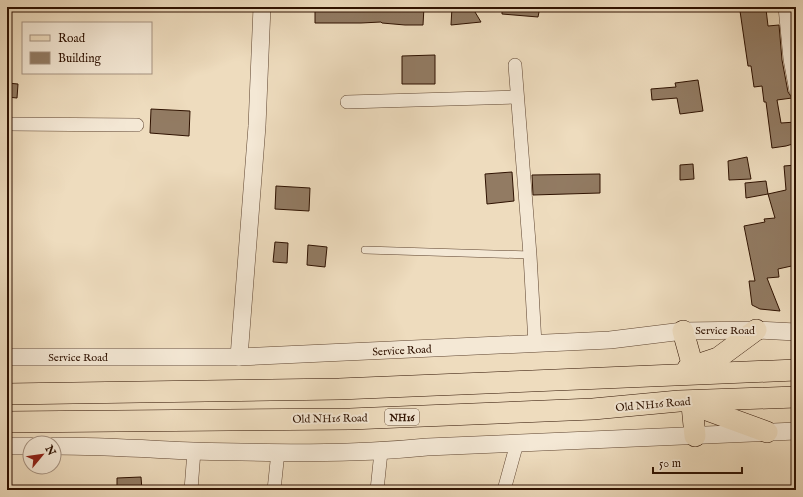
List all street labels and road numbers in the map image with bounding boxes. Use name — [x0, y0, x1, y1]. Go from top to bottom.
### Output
street label: Service Road — [695, 324, 755, 338]
street label: Service Road — [372, 342, 432, 360]
street label: Service Road — [48, 351, 108, 365]
street label: Old NH16 Road — [615, 395, 691, 415]
road number: NH16 — [385, 409, 419, 425]
street label: Old NH16 Road — [292, 411, 368, 427]

